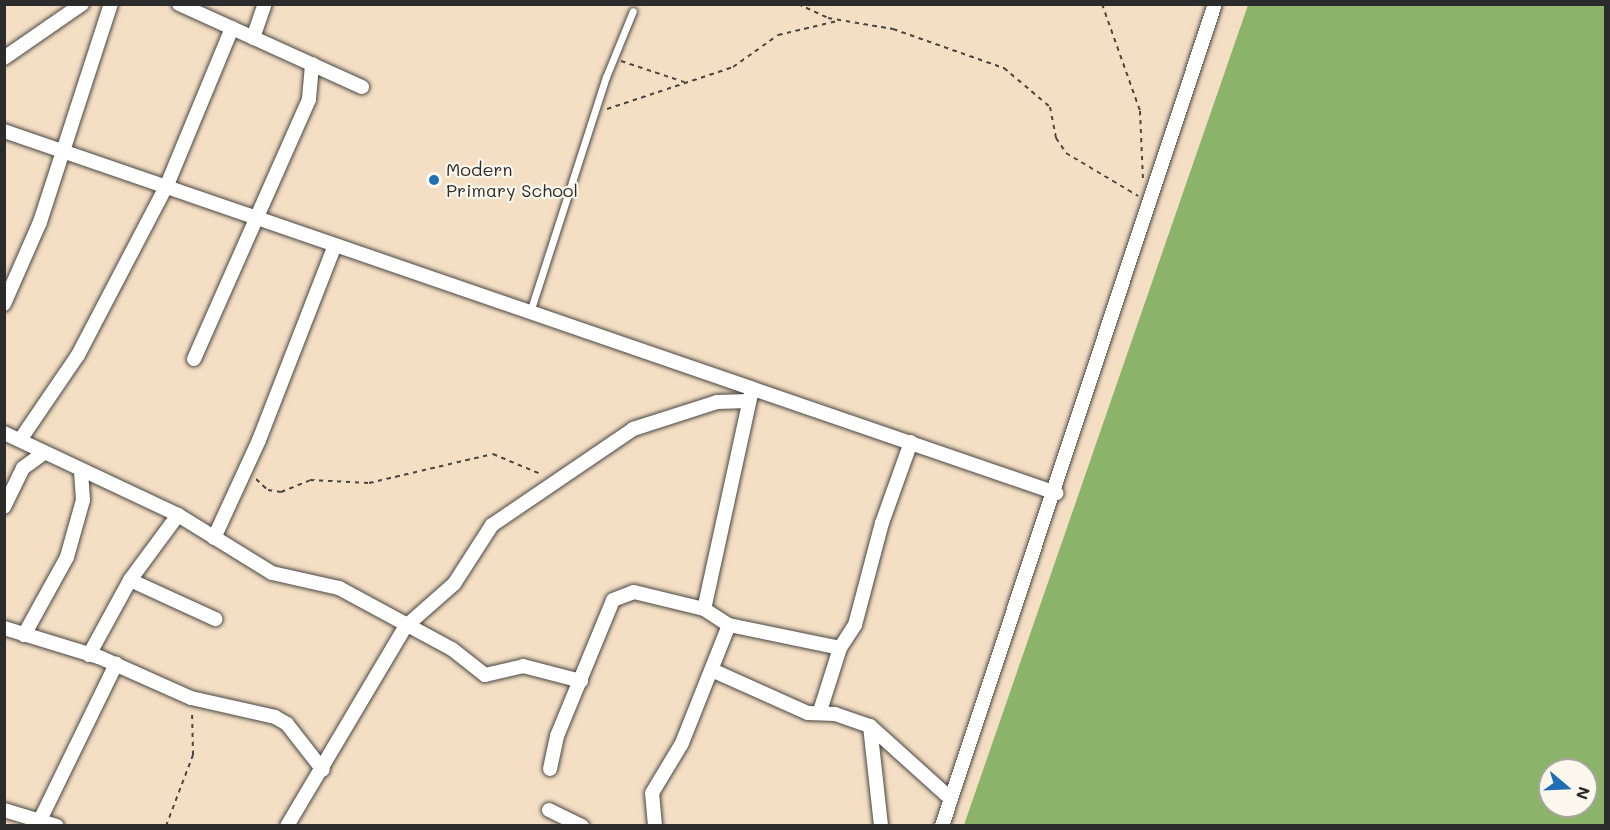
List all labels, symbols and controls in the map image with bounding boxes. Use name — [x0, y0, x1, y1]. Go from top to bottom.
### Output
place label: Modern Primary School — [446, 159, 578, 201]
marker: Modern Primary School — [427, 173, 441, 187]
north arrow — [1538, 758, 1598, 818]
text: N — [1572, 784, 1596, 803]

